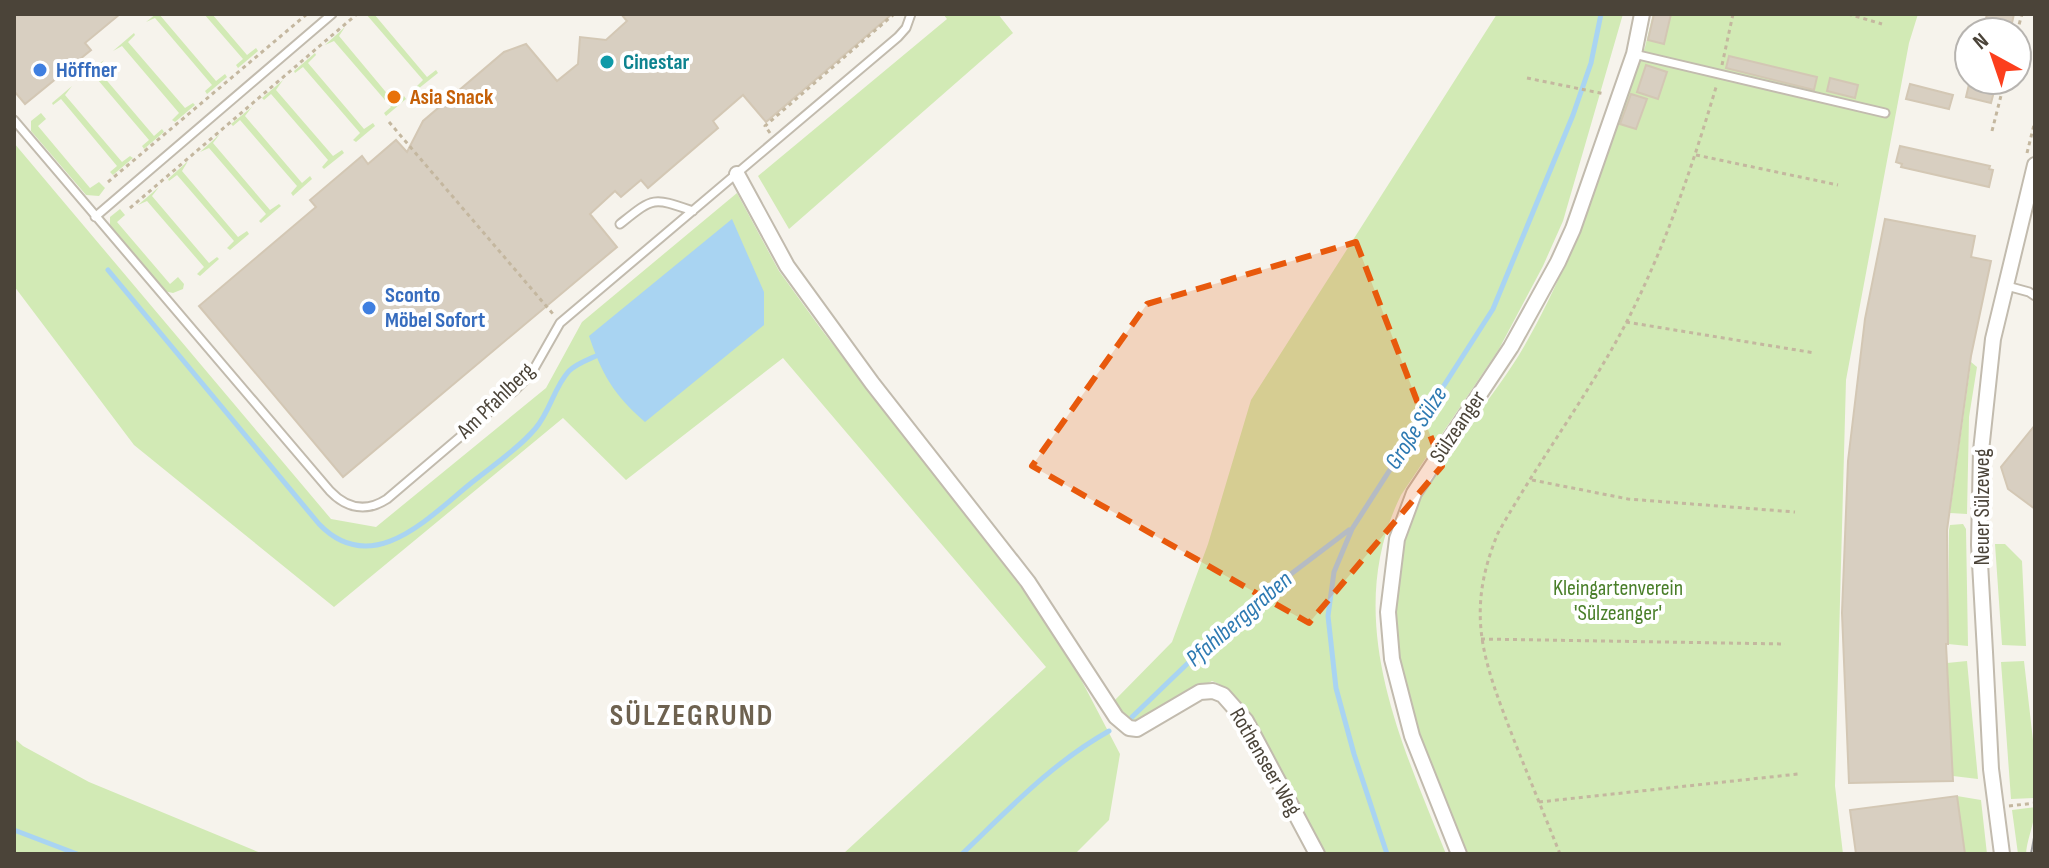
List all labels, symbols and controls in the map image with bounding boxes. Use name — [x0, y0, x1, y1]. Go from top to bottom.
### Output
north arrow — [1953, 16, 2033, 96]
text: N — [1968, 28, 1994, 56]
place label: Cinestar — [623, 49, 690, 76]
marker: Cinestar — [598, 53, 616, 71]
place label: Höffner — [56, 57, 117, 84]
marker: Höffner — [31, 61, 49, 79]
place label: Asia Snack — [409, 84, 494, 111]
marker: Asia Snack — [385, 88, 403, 106]
place label: Sconto Möbel Sofort — [385, 282, 485, 334]
marker: Sconto Möbel Sofort — [360, 299, 378, 317]
street label: Am Pfahlberg — [451, 357, 541, 445]
water label: Große Sülze — [1379, 381, 1453, 475]
street label: Sülzeanger — [1424, 386, 1492, 468]
street label: Neuer Sülzeweg — [1969, 448, 1996, 565]
water label: Pfahlberggraben — [1180, 565, 1298, 673]
park label: Kleingartenverein 'Sülzeanger' — [1553, 575, 1683, 627]
district label: SÜLZEGRUND — [610, 698, 774, 734]
street label: Rothenseer Weg — [1223, 703, 1307, 821]

